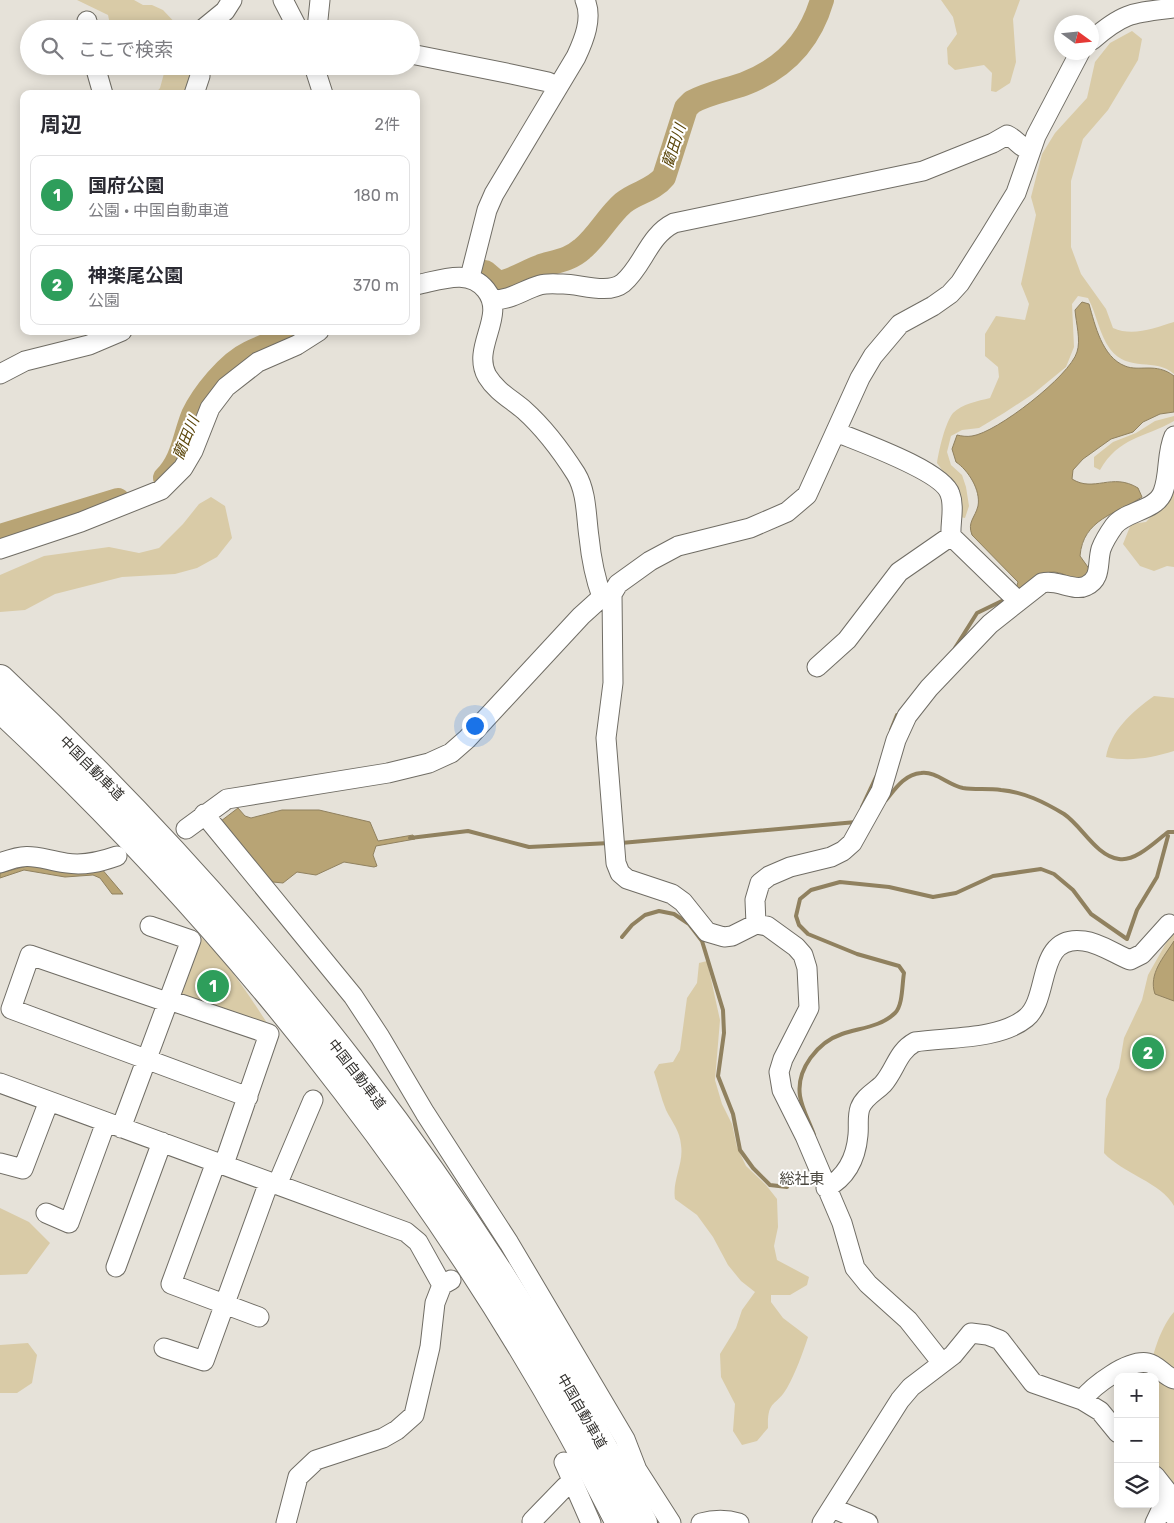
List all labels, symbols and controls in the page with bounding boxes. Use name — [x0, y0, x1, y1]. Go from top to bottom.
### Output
north arrow — [1054, 15, 1099, 60]
search box — [20, 20, 420, 75]
icon: search — [38, 34, 66, 62]
text: ここで検索 — [78, 38, 173, 61]
text: 周辺 — [40, 112, 82, 137]
text: 2件 — [375, 115, 400, 134]
water label: 藺田川 — [658, 120, 690, 170]
text: 国府公園 — [88, 174, 164, 197]
text: 1 — [53, 186, 61, 205]
text: 180 m — [354, 186, 399, 205]
text: 公園 · 中国自動車道 — [88, 201, 229, 220]
text: 神楽尾公園 — [88, 264, 183, 287]
text: 2 — [52, 276, 62, 295]
text: 370 m — [353, 276, 399, 295]
text: 公園 — [88, 291, 120, 310]
water label: 藺田川 — [169, 412, 204, 462]
your location — [462, 713, 488, 739]
street label: 中国自動車道 — [56, 733, 127, 804]
pin: 1 — [197, 967, 229, 1005]
pin: 2 — [1132, 1034, 1164, 1072]
street label: 中国自動車道 — [324, 1036, 389, 1113]
district label: 総社東 — [779, 1170, 825, 1188]
street label: 中国自動車道 — [553, 1371, 610, 1452]
map controls — [1114, 1373, 1159, 1508]
button: + — [1114, 1373, 1159, 1418]
button: − — [1114, 1418, 1159, 1463]
button: layers — [1114, 1463, 1159, 1508]

